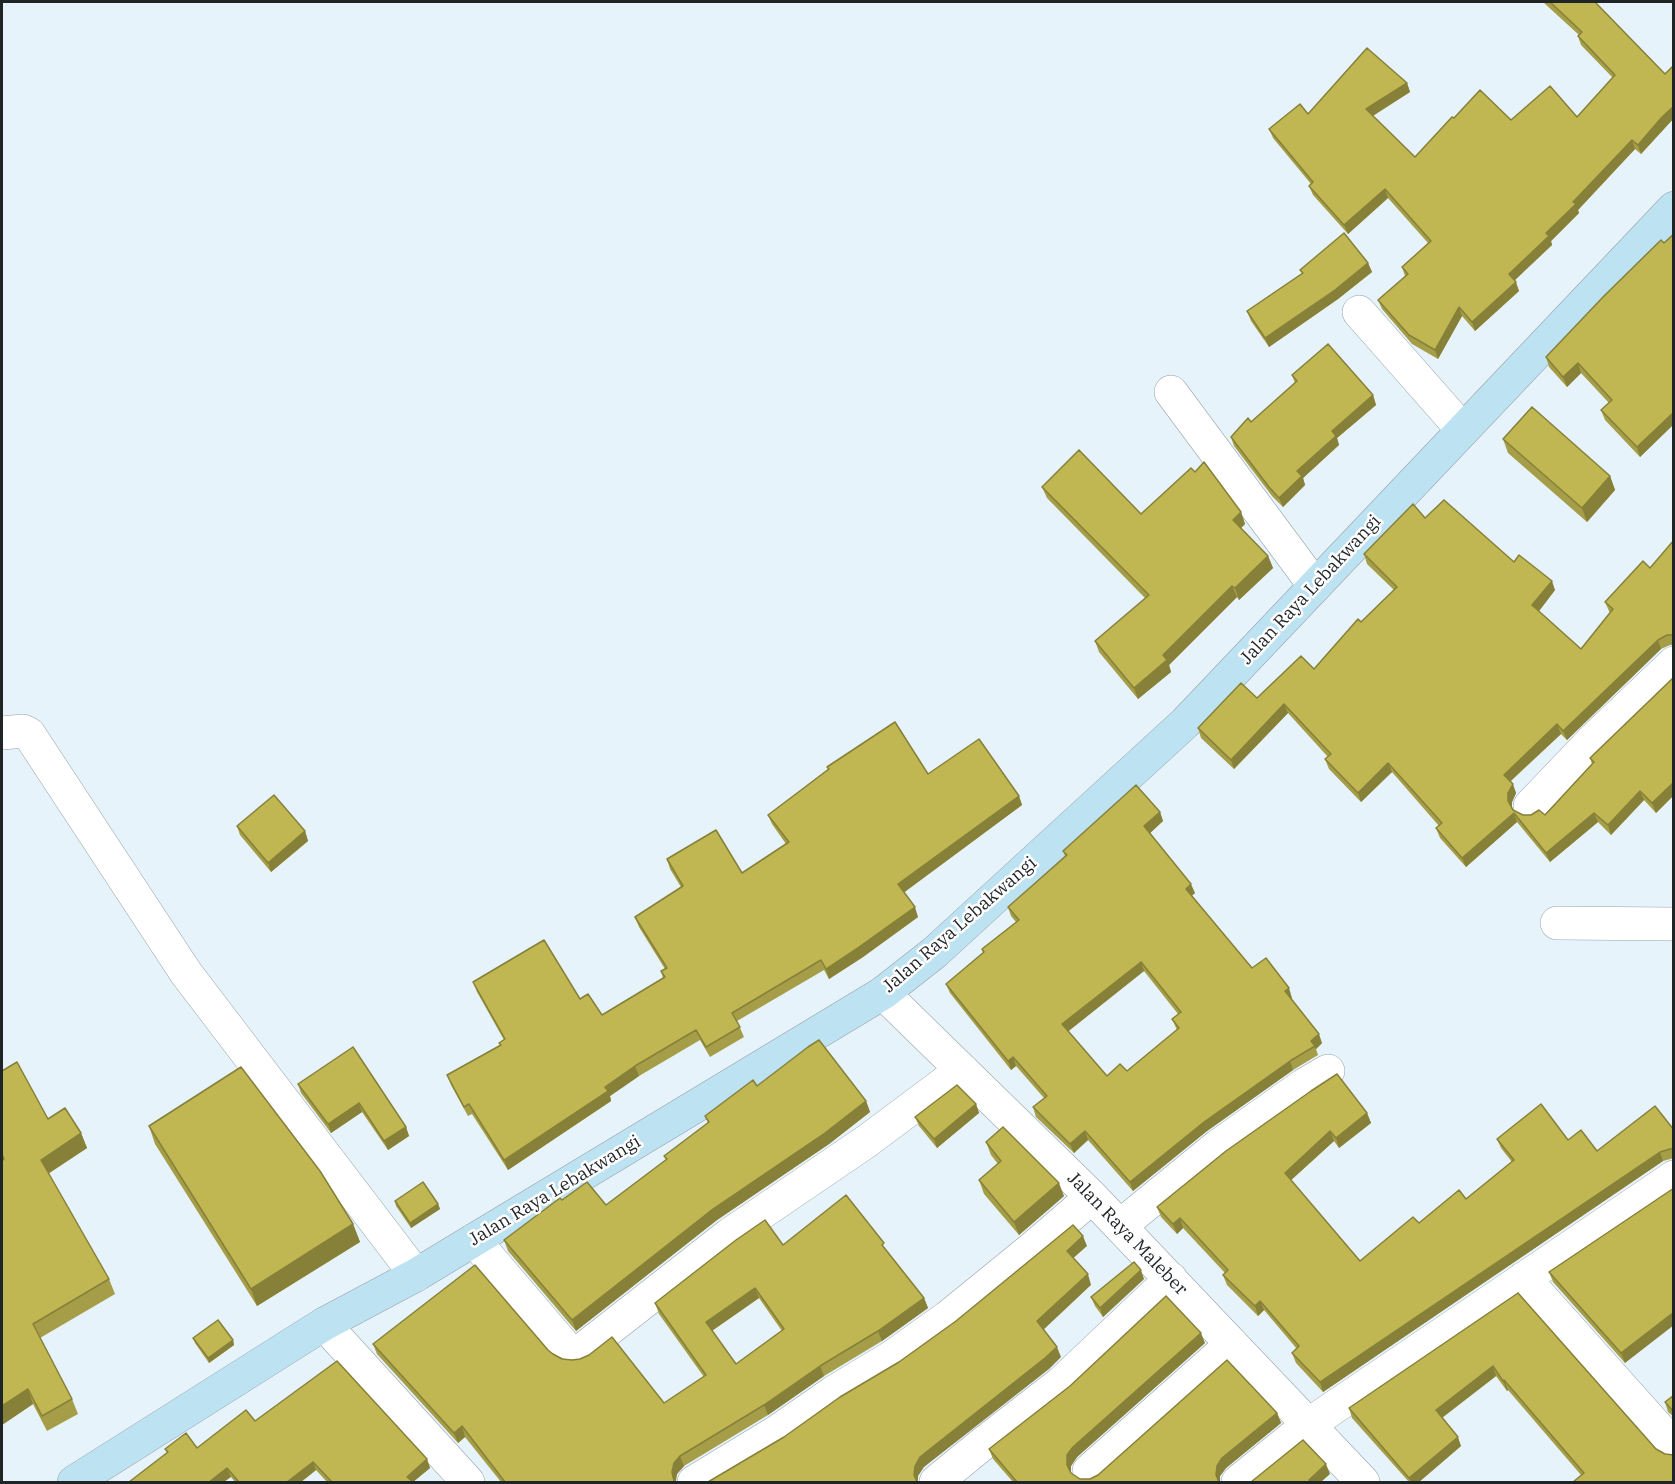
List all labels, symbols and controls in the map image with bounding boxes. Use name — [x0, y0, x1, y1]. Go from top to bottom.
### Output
street label: Jalan Raya Lebakwangi — [1236, 511, 1386, 669]
street label: Jalan Raya Lebakwangi — [879, 852, 1041, 998]
street label: Jalan Raya Lebakwangi — [465, 1131, 645, 1251]
street label: Jalan Raya Maleber — [1063, 1168, 1191, 1300]

